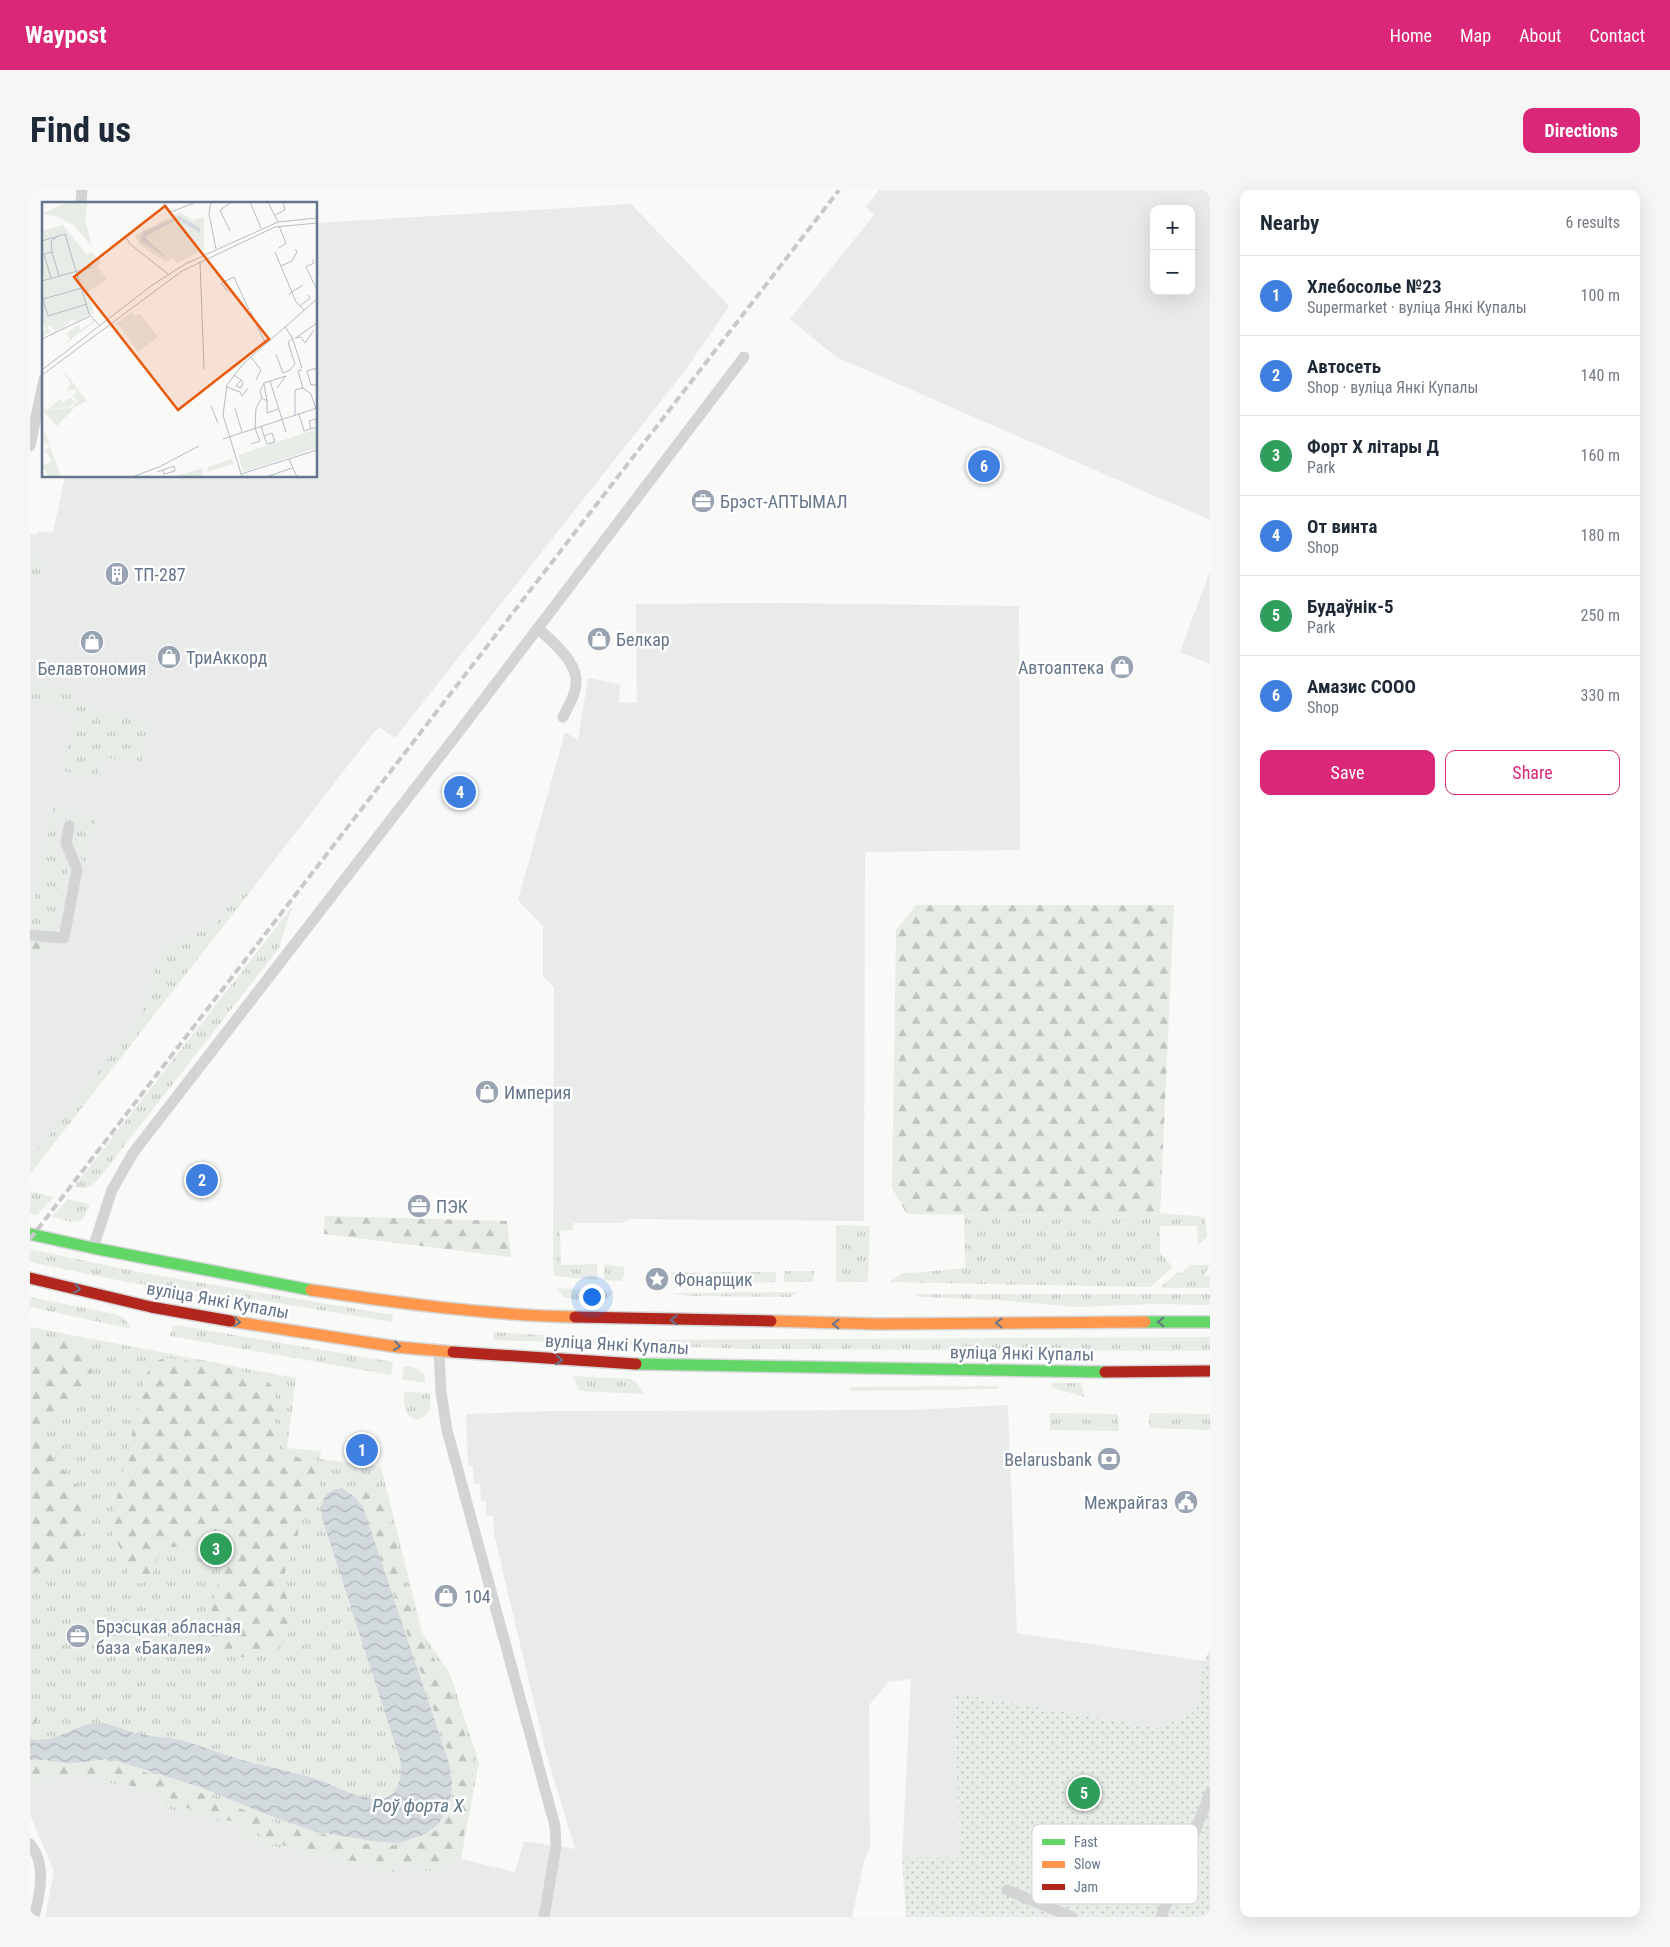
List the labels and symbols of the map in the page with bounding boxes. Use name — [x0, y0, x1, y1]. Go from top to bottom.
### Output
inset map — [42, 202, 318, 478]
pin: 6 — [968, 447, 1000, 485]
office icon: Брэст-АПТЫМАЛ — [690, 488, 716, 514]
place label: Брэст-АПТЫМАЛ — [720, 491, 848, 512]
building icon: ТП-287 — [104, 561, 130, 587]
place label: ТП-287 — [134, 564, 186, 585]
shop icon: Белкар — [586, 626, 612, 652]
shop icon: Белавтономия — [79, 629, 105, 655]
place label: Белкар — [616, 629, 670, 650]
shop icon: ТриАккорд — [156, 644, 182, 670]
place label: ТриАккорд — [186, 647, 268, 668]
shop icon: Автоаптека — [1109, 654, 1135, 680]
place label: Автоаптека — [1018, 657, 1104, 678]
place label: Белавтономия — [37, 658, 147, 679]
pin: 4 — [444, 773, 476, 811]
shop icon: Империя — [474, 1079, 500, 1105]
place label: Империя — [504, 1082, 571, 1103]
pin: 2 — [186, 1161, 218, 1199]
office icon: ПЭК — [406, 1193, 432, 1219]
place label: ПЭК — [436, 1196, 468, 1217]
place icon: Фонарщик — [644, 1266, 670, 1292]
place label: Фонарщик — [674, 1269, 753, 1290]
street label: вуліца Янкі Купалы — [145, 1277, 291, 1323]
one-way arrow — [73, 1283, 82, 1294]
your location — [579, 1284, 605, 1310]
one-way arrow — [670, 1315, 678, 1325]
one-way arrow — [233, 1316, 241, 1327]
one-way arrow — [1157, 1317, 1165, 1327]
one-way arrow — [832, 1318, 840, 1329]
one-way arrow — [995, 1318, 1002, 1328]
street label: вуліца Янкі Купалы — [544, 1330, 690, 1358]
one-way arrow — [393, 1341, 402, 1351]
street label: вуліца Янкі Купалы — [950, 1341, 1094, 1365]
one-way arrow — [555, 1354, 563, 1365]
pin: 1 — [346, 1431, 378, 1469]
bank icon: Belarusbank — [1096, 1446, 1122, 1472]
place label: Belarusbank — [1004, 1449, 1092, 1470]
public building icon: Межрайгаз — [1173, 1489, 1199, 1515]
place label: Межрайгаз — [1084, 1492, 1168, 1513]
pin: 3 — [200, 1530, 232, 1568]
shop icon: 104 — [433, 1583, 459, 1609]
place label: 104 — [464, 1586, 491, 1607]
place label: Брэсцкая абласная база «Бакалея» — [96, 1616, 241, 1658]
office icon: Брэсцкая абласная база «Бакалея» — [65, 1623, 91, 1649]
pin: 5 — [1068, 1774, 1100, 1812]
water label: Роў форта Х — [372, 1794, 465, 1817]
legend — [1032, 1824, 1198, 1904]
text: Fast — [1074, 1834, 1098, 1850]
text: Slow — [1074, 1856, 1101, 1872]
text: Jam — [1074, 1879, 1098, 1895]

